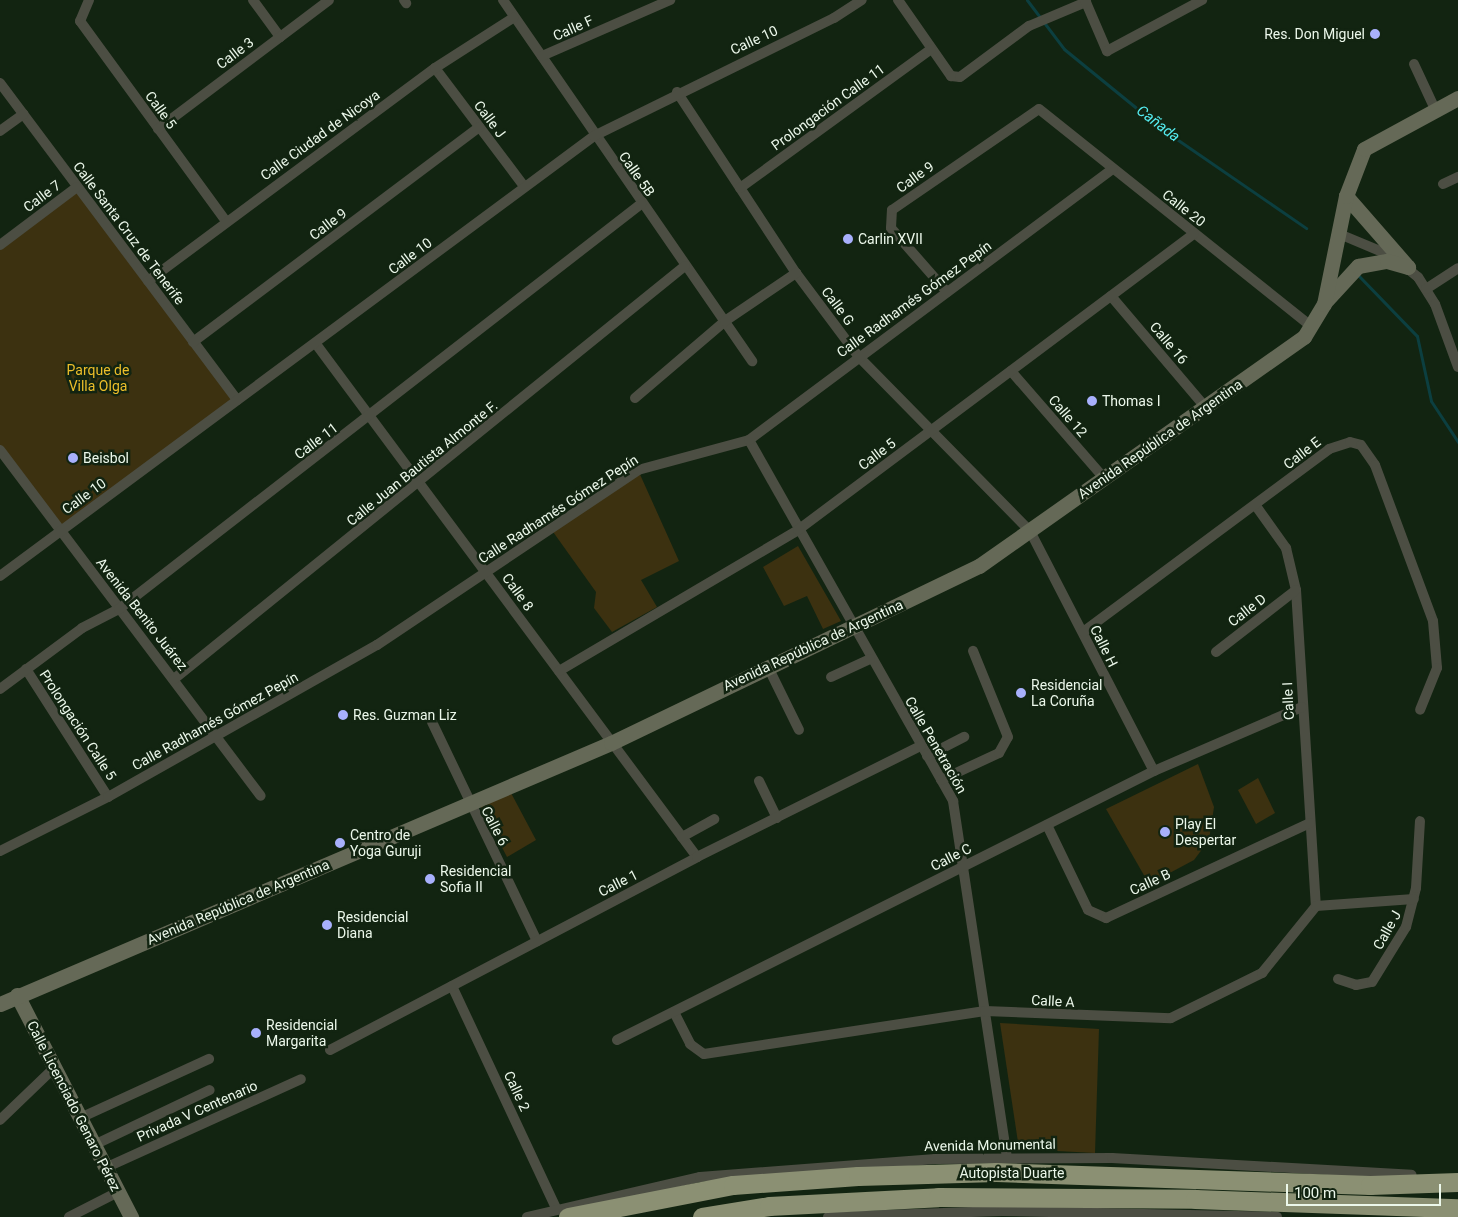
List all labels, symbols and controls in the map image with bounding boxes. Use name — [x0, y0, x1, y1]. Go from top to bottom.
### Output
street label: Calle F — [550, 12, 596, 44]
street label: Calle 10 — [728, 22, 780, 58]
place label: Res. Don Miguel — [1264, 26, 1365, 42]
marker: Res. Don Miguel — [1369, 28, 1381, 40]
street label: Calle 3 — [213, 34, 257, 72]
street label: Prolongación Calle 11 — [768, 60, 888, 154]
street label: Calle Ciudad de Nicoya — [257, 86, 383, 184]
street label: Calle 5 — [142, 88, 180, 132]
street label: Calle J — [471, 97, 509, 141]
water label: Cañada — [1133, 102, 1183, 146]
street label: Calle 5B — [615, 148, 659, 200]
street label: Calle Santa Cruz de Tenerife — [70, 158, 188, 308]
street label: Calle 9 — [893, 158, 937, 196]
street label: Calle 7 — [20, 177, 64, 215]
street label: Calle 20 — [1159, 186, 1209, 230]
street label: Calle 9 — [306, 205, 350, 243]
place label: Carlin XVII — [858, 231, 923, 247]
marker: Carlin XVII — [842, 233, 854, 245]
street label: Calle 10 — [385, 234, 435, 278]
street label: Calle Radhamés Gómez Pepín — [833, 237, 995, 361]
street label: Calle G — [818, 283, 858, 329]
street label: Calle 16 — [1146, 318, 1192, 368]
park label: Parque de Villa Olga — [67, 362, 129, 394]
street label: Avenida República de Argentina — [1075, 376, 1245, 502]
street label: Calle 12 — [1045, 392, 1091, 440]
place label: Thomas I — [1102, 393, 1160, 409]
marker: Thomas I — [1086, 395, 1098, 407]
street label: Calle Juan Bautista Almonte F. — [343, 397, 501, 529]
street label: Calle 11 — [291, 419, 341, 463]
street label: Calle E — [1280, 433, 1324, 473]
street label: Calle 5 — [855, 435, 899, 473]
place label: Beisbol — [83, 450, 129, 466]
street label: Calle Radhamés Gómez Pepín — [475, 451, 641, 567]
marker: Beisbol — [67, 452, 79, 464]
street label: Calle 10 — [59, 474, 109, 518]
street label: Avenida Benito Juárez — [93, 554, 191, 674]
street label: Calle 8 — [499, 570, 537, 614]
street label: Calle D — [1225, 590, 1269, 630]
street label: Avenida República de Argentina — [720, 596, 906, 694]
street label: Calle H — [1087, 622, 1121, 670]
street label: Prolongación Calle 5 — [36, 667, 120, 783]
street label: Calle Radhamés Gómez Pepín — [129, 668, 301, 774]
place label: Residencial La Coruña — [1031, 677, 1102, 710]
street label: Calle I — [1279, 681, 1297, 721]
marker: Residencial La Coruña — [1015, 687, 1027, 699]
street label: Calle Penetración — [902, 694, 970, 796]
place label: Res. Guzman Liz — [353, 707, 457, 723]
marker: Res. Guzman Liz — [337, 709, 349, 721]
street label: Calle 6 — [478, 803, 512, 849]
place label: Play El Despertar — [1175, 816, 1236, 849]
marker: Play El Despertar — [1159, 826, 1171, 838]
place label: Centro de Yoga Guruji — [350, 827, 421, 860]
marker: Centro de Yoga Guruji — [334, 837, 346, 849]
street label: Calle C — [928, 840, 974, 874]
street label: Avenida República de Argentina — [144, 856, 332, 948]
place label: Residencial Sofia II — [440, 863, 511, 896]
street label: Calle B — [1127, 865, 1173, 899]
street label: Calle 1 — [595, 866, 641, 900]
marker: Residencial Sofia II — [424, 873, 436, 885]
street label: Calle J — [1369, 907, 1405, 953]
place label: Residencial Diana — [337, 909, 408, 942]
marker: Residencial Diana — [321, 919, 333, 931]
street label: Calle A — [1031, 991, 1075, 1011]
place label: Residencial Margarita — [266, 1017, 337, 1050]
street label: Calle Licenciado Genaro Pérez — [24, 1018, 124, 1194]
marker: Residencial Margarita — [250, 1027, 262, 1039]
street label: Calle 2 — [500, 1068, 534, 1114]
street label: Privada V Centenario — [134, 1077, 260, 1145]
street label: Avenida Monumental — [924, 1135, 1056, 1155]
street label: Autopista Duarte — [960, 1165, 1064, 1181]
scale bar — [1288, 1174, 1443, 1206]
text: 100 m — [1294, 1184, 1336, 1202]

